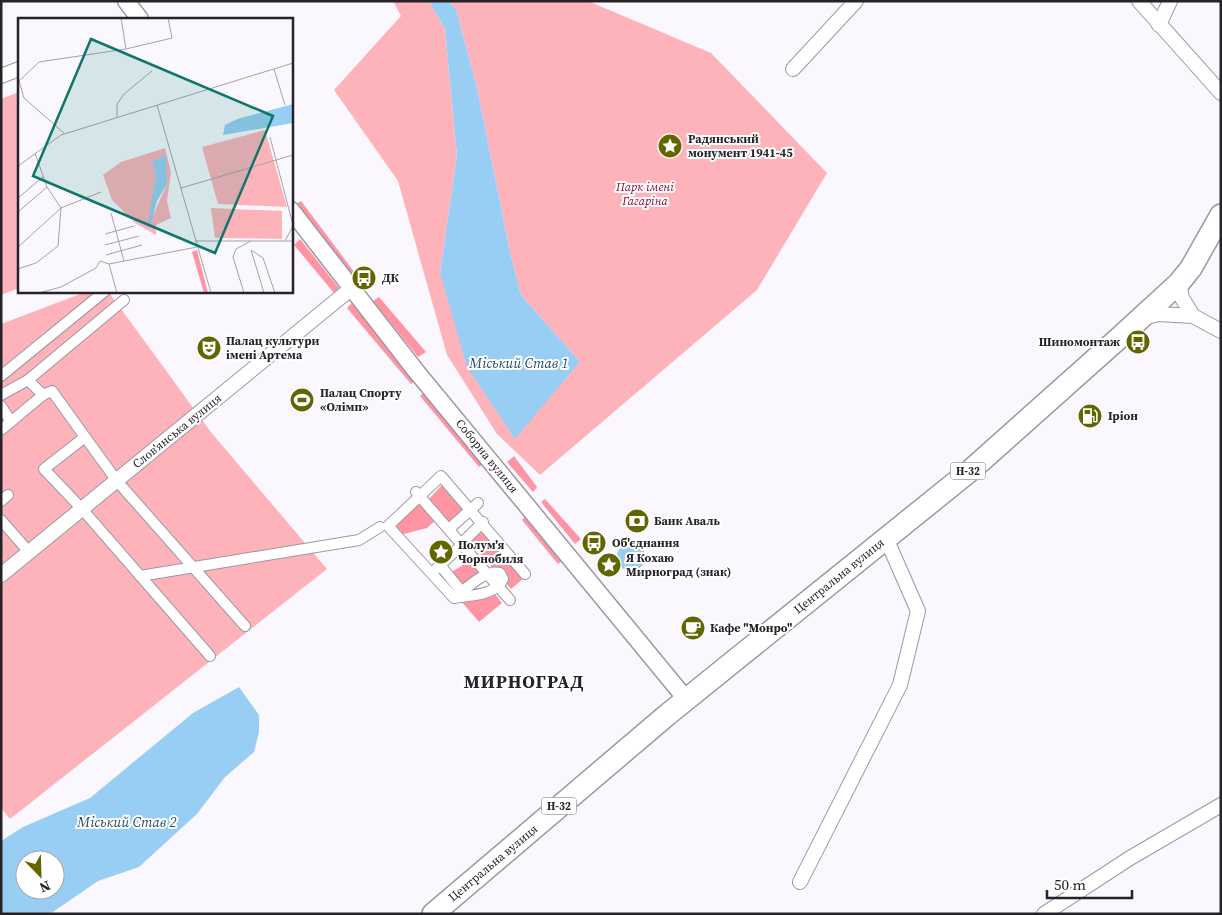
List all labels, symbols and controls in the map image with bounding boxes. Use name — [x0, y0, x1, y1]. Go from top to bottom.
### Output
inset map — [18, 18, 292, 292]
place label: Радянський монумент 1941-45 — [688, 131, 793, 161]
place icon: Радянський монумент 1941-45 — [657, 133, 683, 159]
park label: Парк імені Гагаріна — [615, 179, 674, 209]
bus stop icon: ДК — [351, 265, 377, 291]
place label: ДК — [382, 270, 400, 286]
bus stop icon: Шиномонтаж — [1125, 329, 1151, 355]
place label: Палац культури імені Артема — [226, 333, 320, 363]
place label: Шиномонтаж — [1039, 334, 1120, 350]
theatre icon: Палац культури імені Артема — [196, 335, 222, 361]
water label: Міський Став 1 — [468, 353, 569, 373]
place label: Палац Спорту «Олімп» — [320, 385, 402, 415]
sports icon: Палац Спорту «Олімп» — [289, 387, 315, 413]
street label: Слов'янська вулиця — [129, 390, 225, 472]
fuel station icon: Іріон — [1077, 403, 1103, 429]
place label: Іріон — [1108, 408, 1138, 424]
street label: Соборна вулиця — [452, 416, 522, 496]
road number: Н-32 — [950, 462, 986, 480]
bank icon: Банк Аваль — [624, 508, 650, 534]
place label: Банк Аваль — [654, 513, 721, 529]
bus stop icon: Об'єднання — [581, 530, 607, 556]
place label: Об'єднання — [612, 535, 680, 551]
street label: Центральна вулиця — [790, 535, 888, 617]
place label: Полум'я Чорнобиля — [458, 537, 524, 567]
place icon: Полум'я Чорнобиля — [428, 539, 454, 565]
place label: Я Кохаю Мирноград (знак) — [626, 550, 731, 580]
place icon: Я Кохаю Мирноград (знак) — [596, 552, 622, 578]
cafe icon: Кафе "Монро" — [680, 615, 706, 641]
place label: Кафе "Монро" — [710, 620, 792, 636]
district label: МИРНОГРАД — [464, 669, 584, 694]
road number: Н-32 — [542, 798, 576, 814]
water label: Міський Став 2 — [76, 812, 177, 832]
street label: Центральна вулиця — [445, 821, 541, 905]
north arrow — [15, 850, 65, 900]
scale bar — [1047, 868, 1132, 900]
text: 50 m — [1054, 874, 1086, 895]
text: N — [36, 876, 54, 898]

